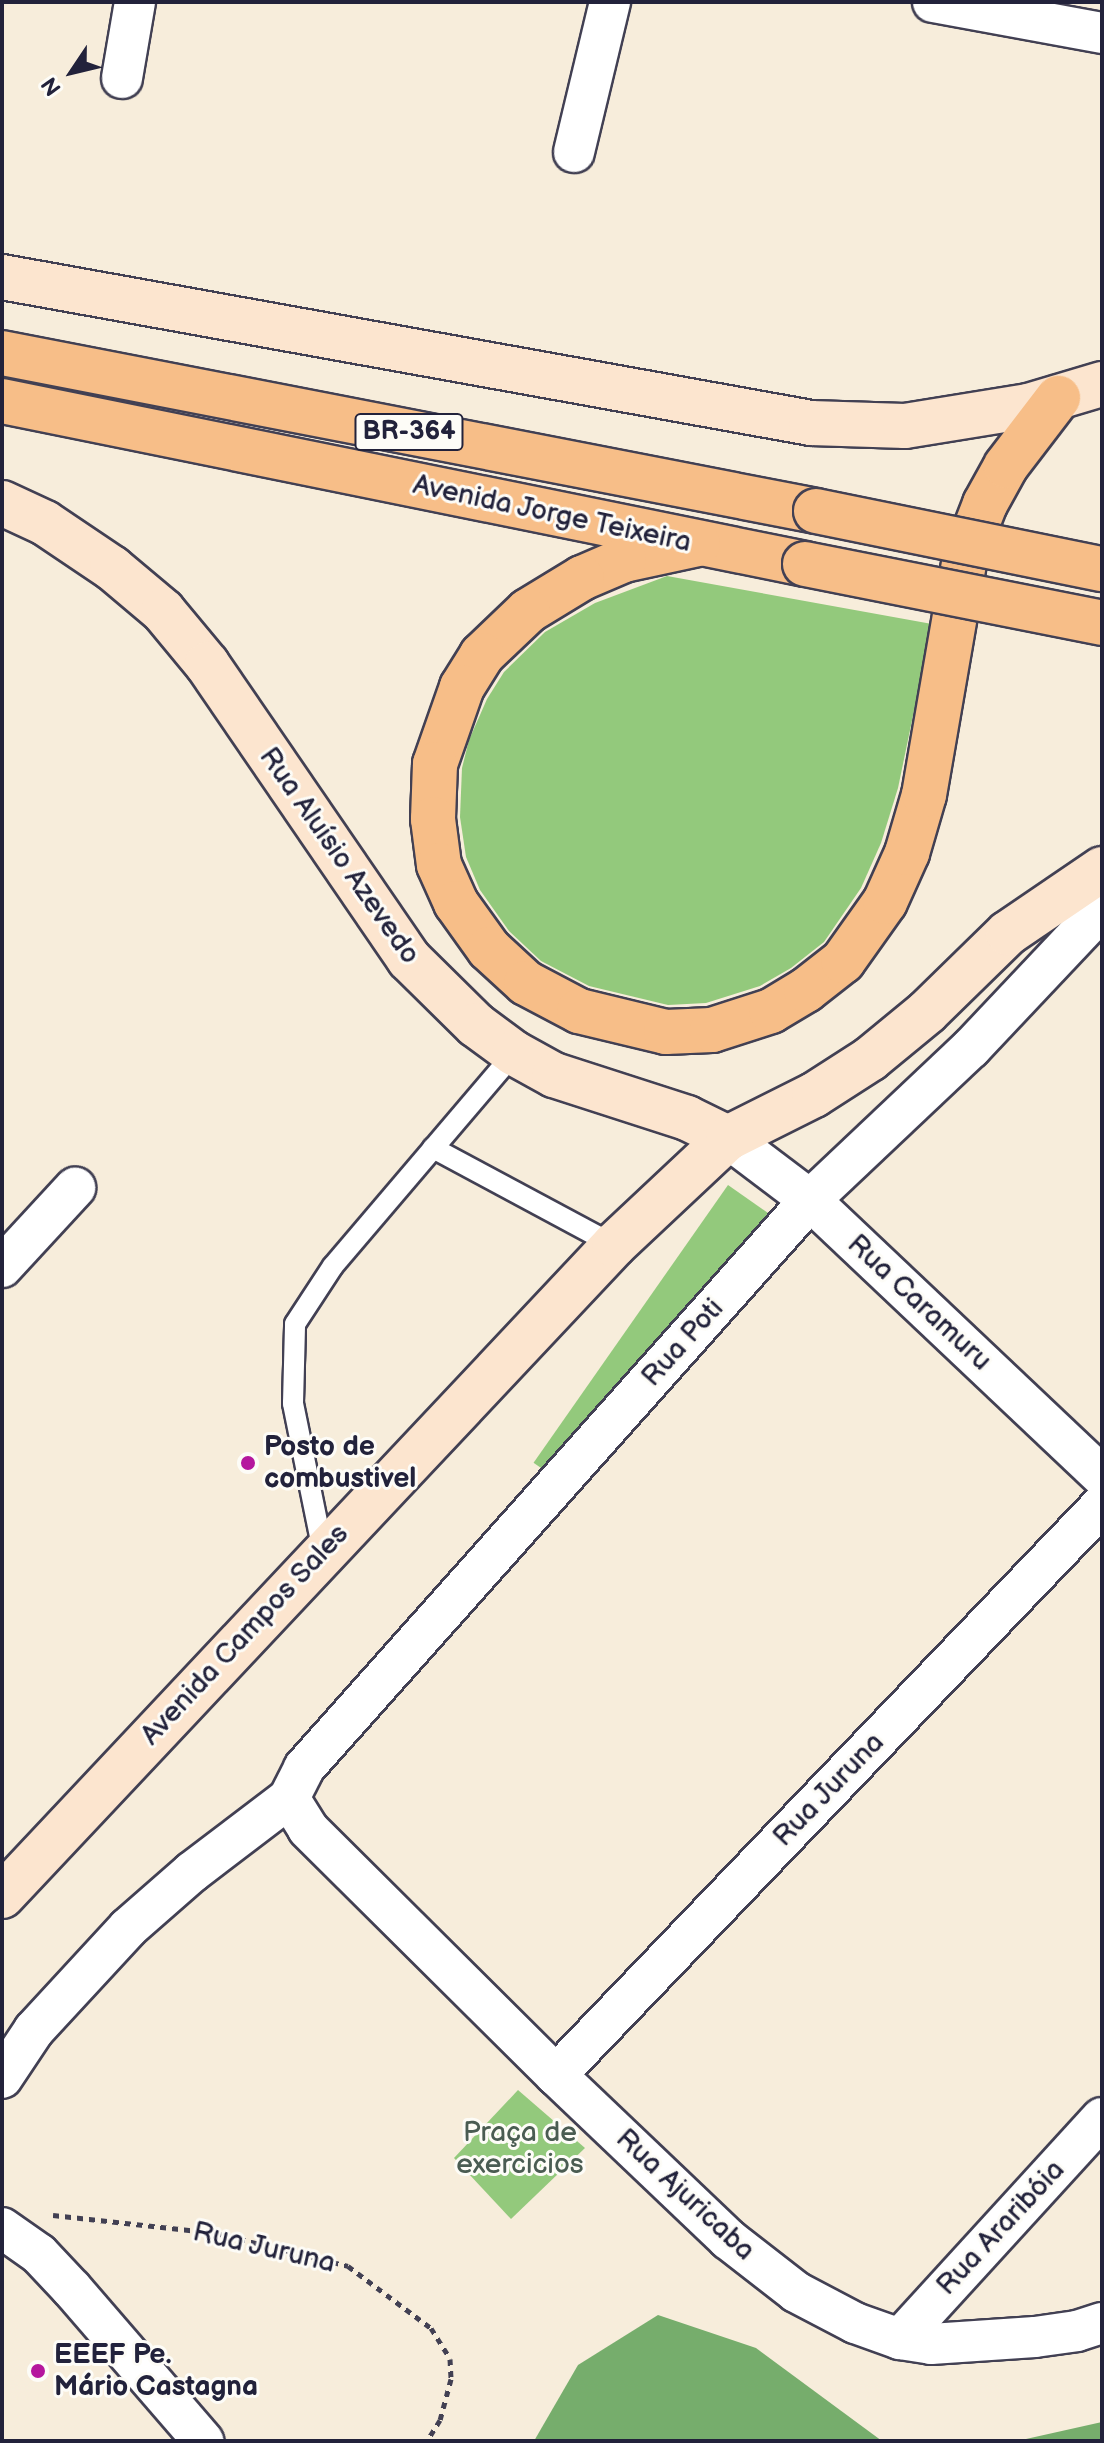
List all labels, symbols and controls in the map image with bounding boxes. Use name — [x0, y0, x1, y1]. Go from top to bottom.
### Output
north arrow — [32, 32, 112, 112]
text: N — [36, 72, 68, 101]
road number: BR-364 — [353, 410, 465, 454]
street label: Avenida Jorge Teixeira — [409, 468, 695, 560]
street label: Rua Aluísio Azevedo — [252, 741, 426, 971]
street label: Rua Caramuru — [840, 1228, 998, 1378]
street label: Rua Poti — [635, 1292, 731, 1394]
place label: Posto de combustivel — [264, 1430, 416, 1496]
marker: Posto de combustivel — [239, 1454, 257, 1472]
street label: Avenida Campos Sales — [134, 1518, 356, 1752]
street label: Rua Juruna — [766, 1726, 892, 1854]
park label: Praça de exercicios — [456, 2116, 584, 2182]
street label: Rua Ajuricaba — [609, 2122, 761, 2268]
street label: Rua Araribóia — [930, 2154, 1072, 2302]
street label: Rua Juruna — [189, 2215, 339, 2281]
place label: EEEF Pe. Mário Castagna — [54, 2338, 258, 2404]
marker: EEEF Pe. Mário Castagna — [29, 2362, 47, 2380]

